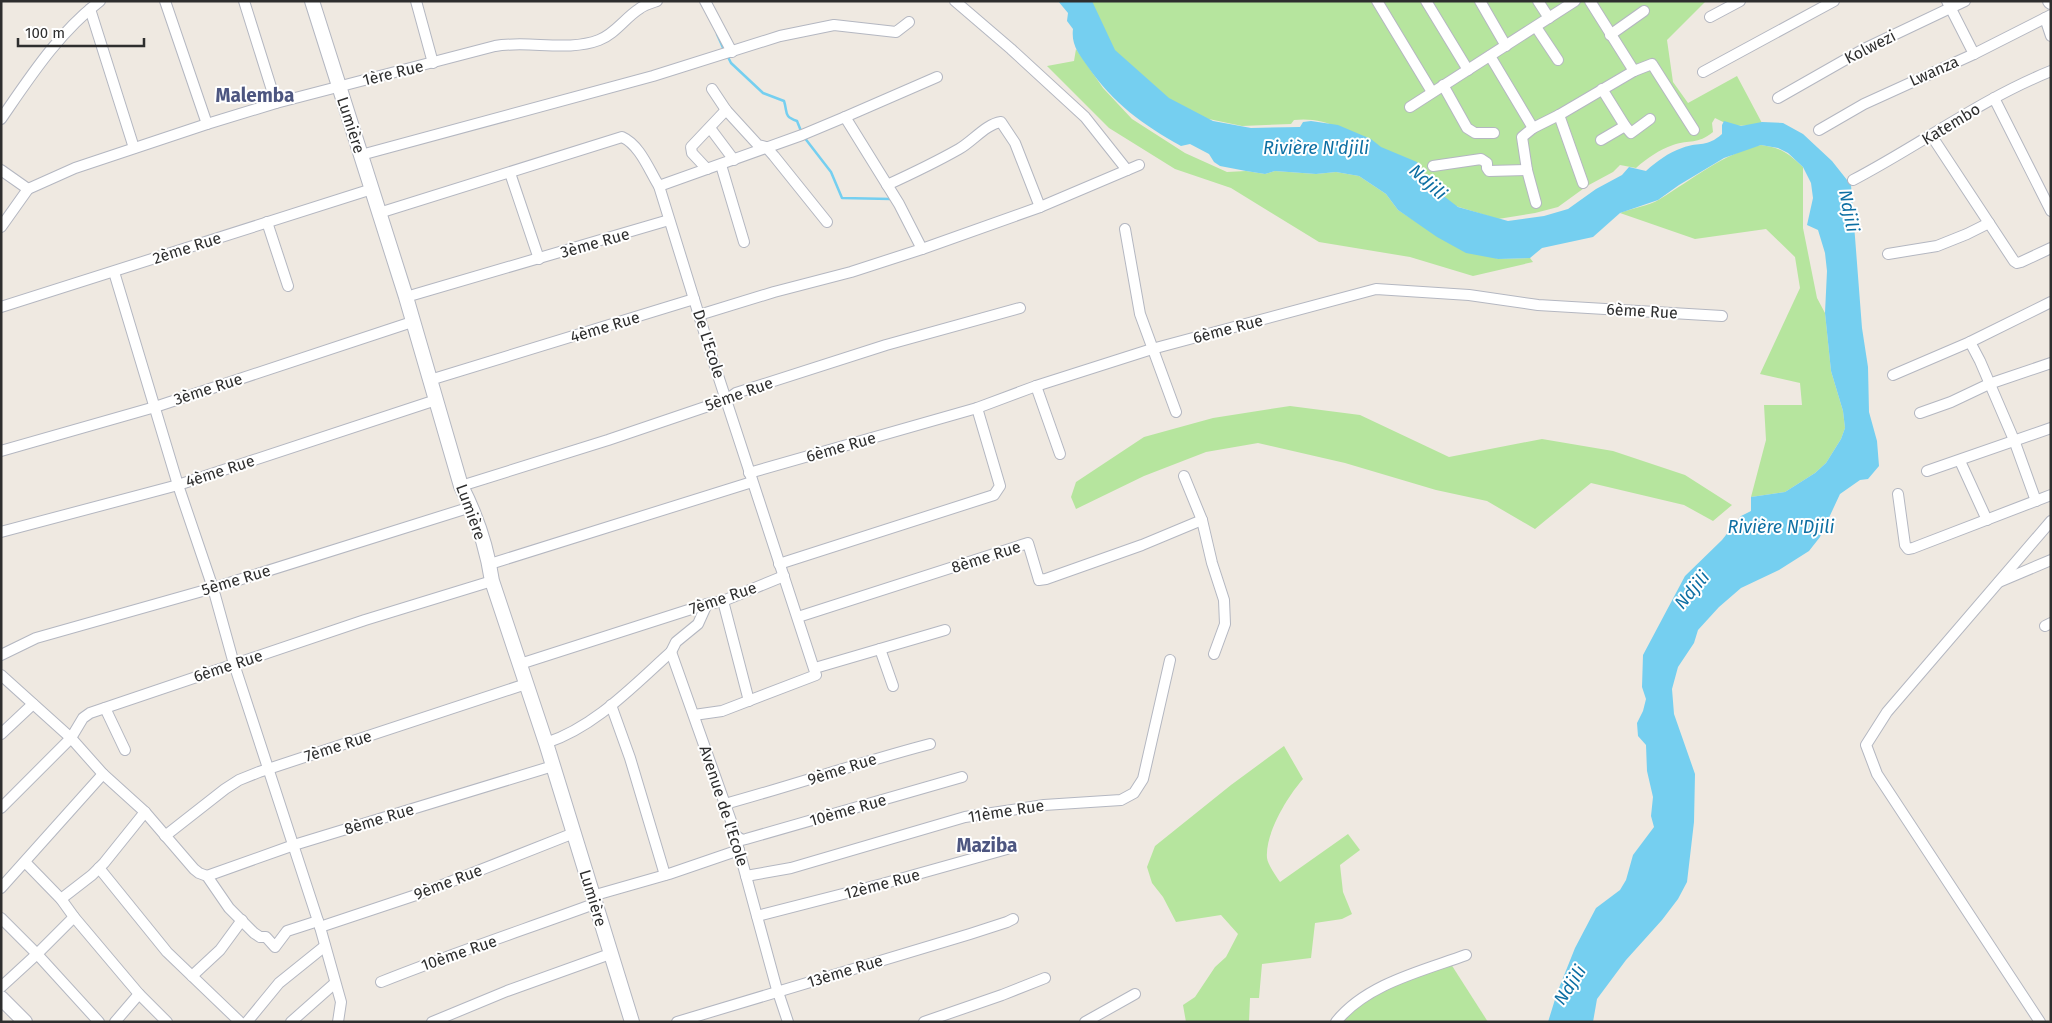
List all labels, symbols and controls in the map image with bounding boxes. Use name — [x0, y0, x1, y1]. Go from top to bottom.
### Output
scale bar — [18, 15, 144, 47]
text: 100 m — [25, 24, 65, 42]
street label: Kolwezi — [1841, 26, 1899, 68]
street label: Lwanza — [1906, 52, 1962, 90]
street label: 1ère Rue — [361, 56, 425, 90]
district label: Malemba — [216, 84, 294, 107]
street label: Lumière — [333, 94, 369, 156]
street label: Katembo — [1918, 99, 1984, 149]
water label: Rivière N'djili — [1263, 137, 1369, 159]
water label: Ndjili — [1405, 159, 1451, 205]
water label: Ndjili — [1834, 188, 1864, 234]
street label: 3ème Rue — [558, 224, 632, 262]
street label: 2ème Rue — [150, 228, 224, 268]
street label: 6ème Rue — [1606, 300, 1678, 322]
street label: 4ème Rue — [568, 307, 642, 347]
street label: De L'Ecole — [689, 307, 729, 381]
street label: 6ème Rue — [1191, 311, 1265, 347]
street label: 3ème Rue — [171, 369, 245, 409]
street label: 5ème Rue — [702, 373, 776, 415]
street label: 6ème Rue — [804, 428, 878, 466]
street label: 4ème Rue — [183, 451, 257, 491]
street label: Lumière — [452, 481, 490, 543]
water label: Rivière N'Djili — [1728, 516, 1834, 538]
street label: 8ème Rue — [949, 537, 1023, 577]
street label: 5ème Rue — [199, 561, 273, 599]
water label: Ndjili — [1670, 566, 1714, 614]
street label: 7ème Rue — [687, 578, 759, 618]
street label: 6ème Rue — [191, 646, 265, 686]
street label: 7ème Rue — [302, 726, 374, 766]
street label: Avenue de l'Ecole — [695, 743, 753, 869]
street label: 9ème Rue — [805, 749, 879, 789]
street label: 10ème Rue — [807, 790, 889, 830]
street label: 11ème Rue — [967, 796, 1045, 826]
street label: 8ème Rue — [342, 799, 416, 839]
district label: Maziba — [957, 834, 1018, 857]
street label: 9ème Rue — [411, 860, 485, 904]
street label: 12ème Rue — [842, 865, 922, 903]
street label: Lumière — [575, 867, 611, 929]
street label: 10ème Rue — [419, 931, 499, 975]
street label: 13ème Rue — [805, 951, 885, 991]
water label: Ndjili — [1549, 961, 1591, 1009]

